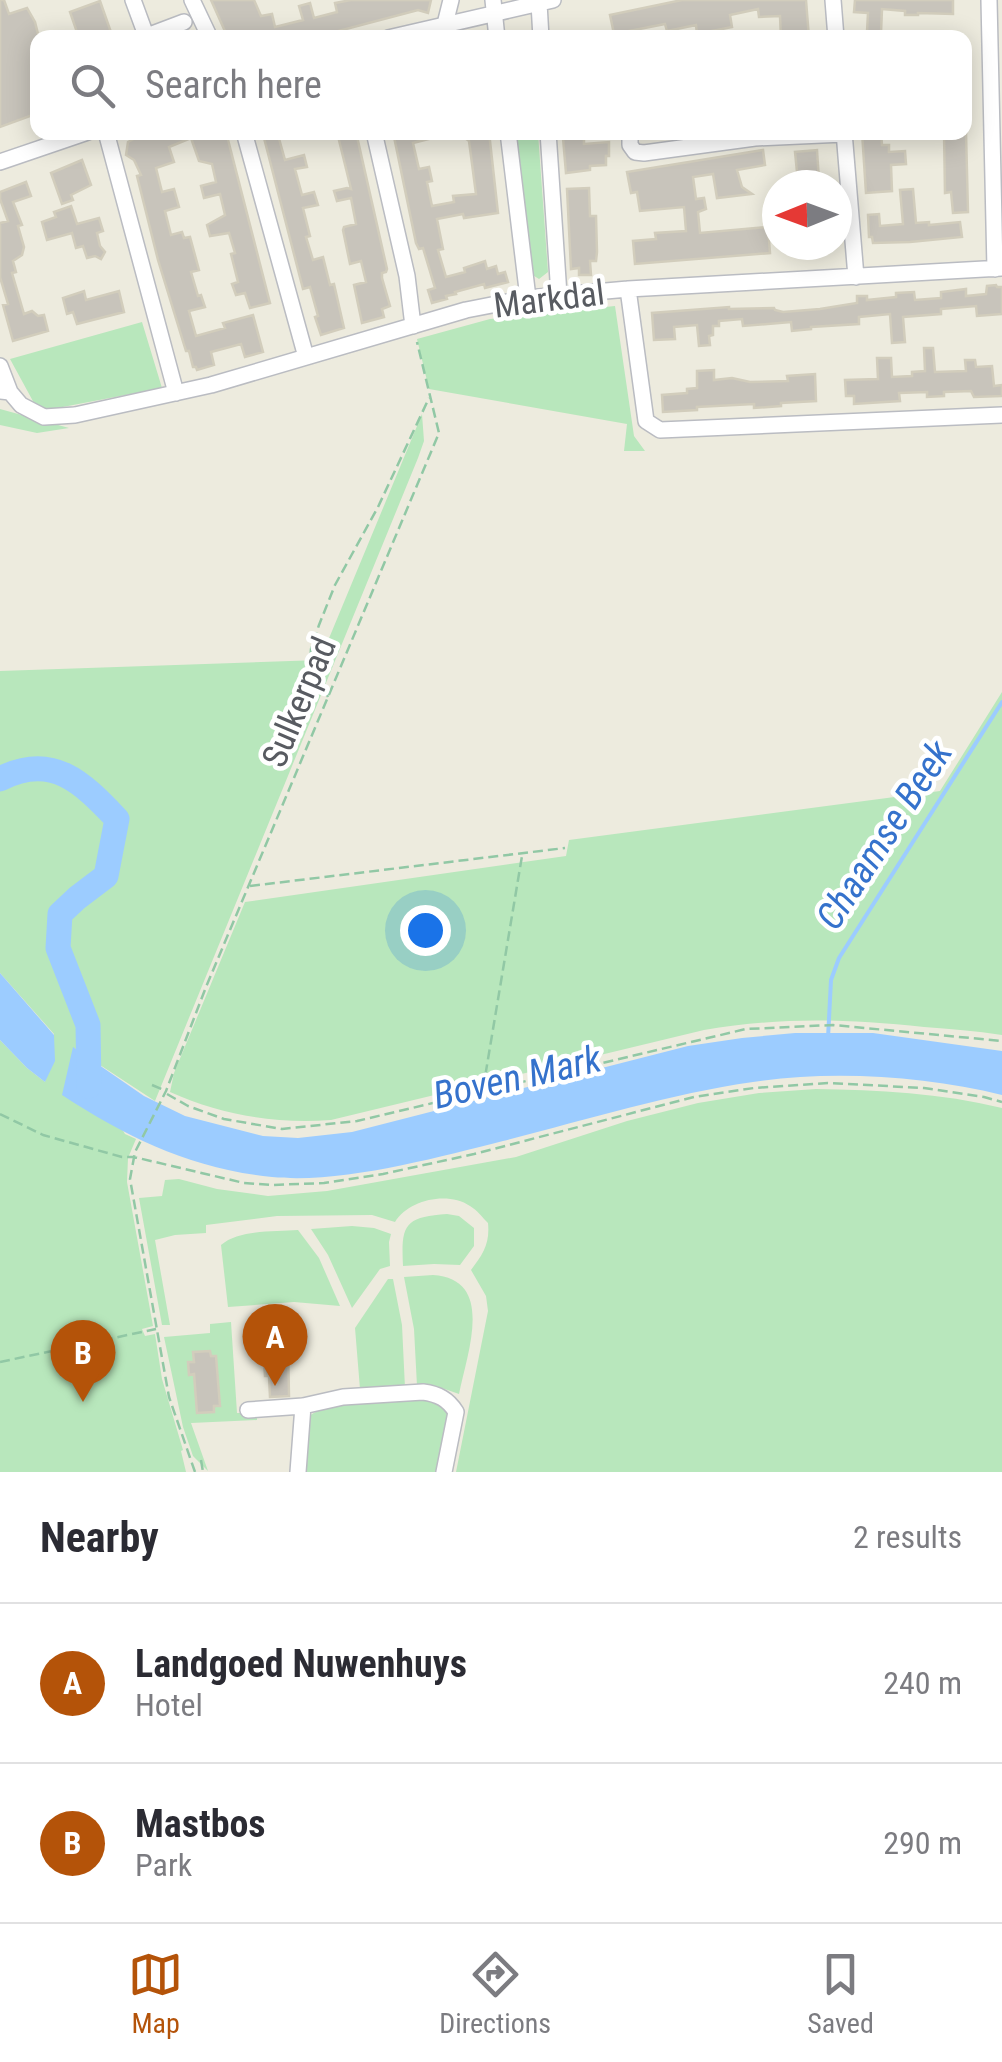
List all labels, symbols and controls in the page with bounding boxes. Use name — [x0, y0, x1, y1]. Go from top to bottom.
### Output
search box — [30, 30, 972, 140]
icon: search — [65, 58, 120, 113]
text: Search here — [145, 63, 322, 107]
north arrow — [762, 170, 852, 260]
street label: Markdal — [491, 272, 607, 327]
street label: Sulkerpad — [254, 631, 345, 773]
water label: Chaamse Beek — [807, 731, 962, 937]
your location — [400, 905, 451, 956]
water label: Boven Mark — [429, 1036, 607, 1118]
pin: A — [242, 1304, 308, 1386]
pin: B — [51, 1320, 116, 1402]
text: Nearby — [40, 1513, 159, 1562]
text: 2 results — [853, 1518, 962, 1556]
text: Landgoed Nuwenhuys — [135, 1642, 467, 1686]
text: A — [63, 1664, 82, 1702]
text: 240 m — [883, 1664, 962, 1702]
text: Hotel — [135, 1686, 203, 1724]
text: Mastbos — [135, 1802, 266, 1846]
text: B — [64, 1824, 81, 1862]
text: 290 m — [883, 1824, 962, 1862]
text: Park — [135, 1846, 192, 1884]
tab: Map — [128, 1947, 183, 2040]
tab: Directions — [439, 1947, 551, 2040]
tab: Saved — [807, 1947, 874, 2040]

